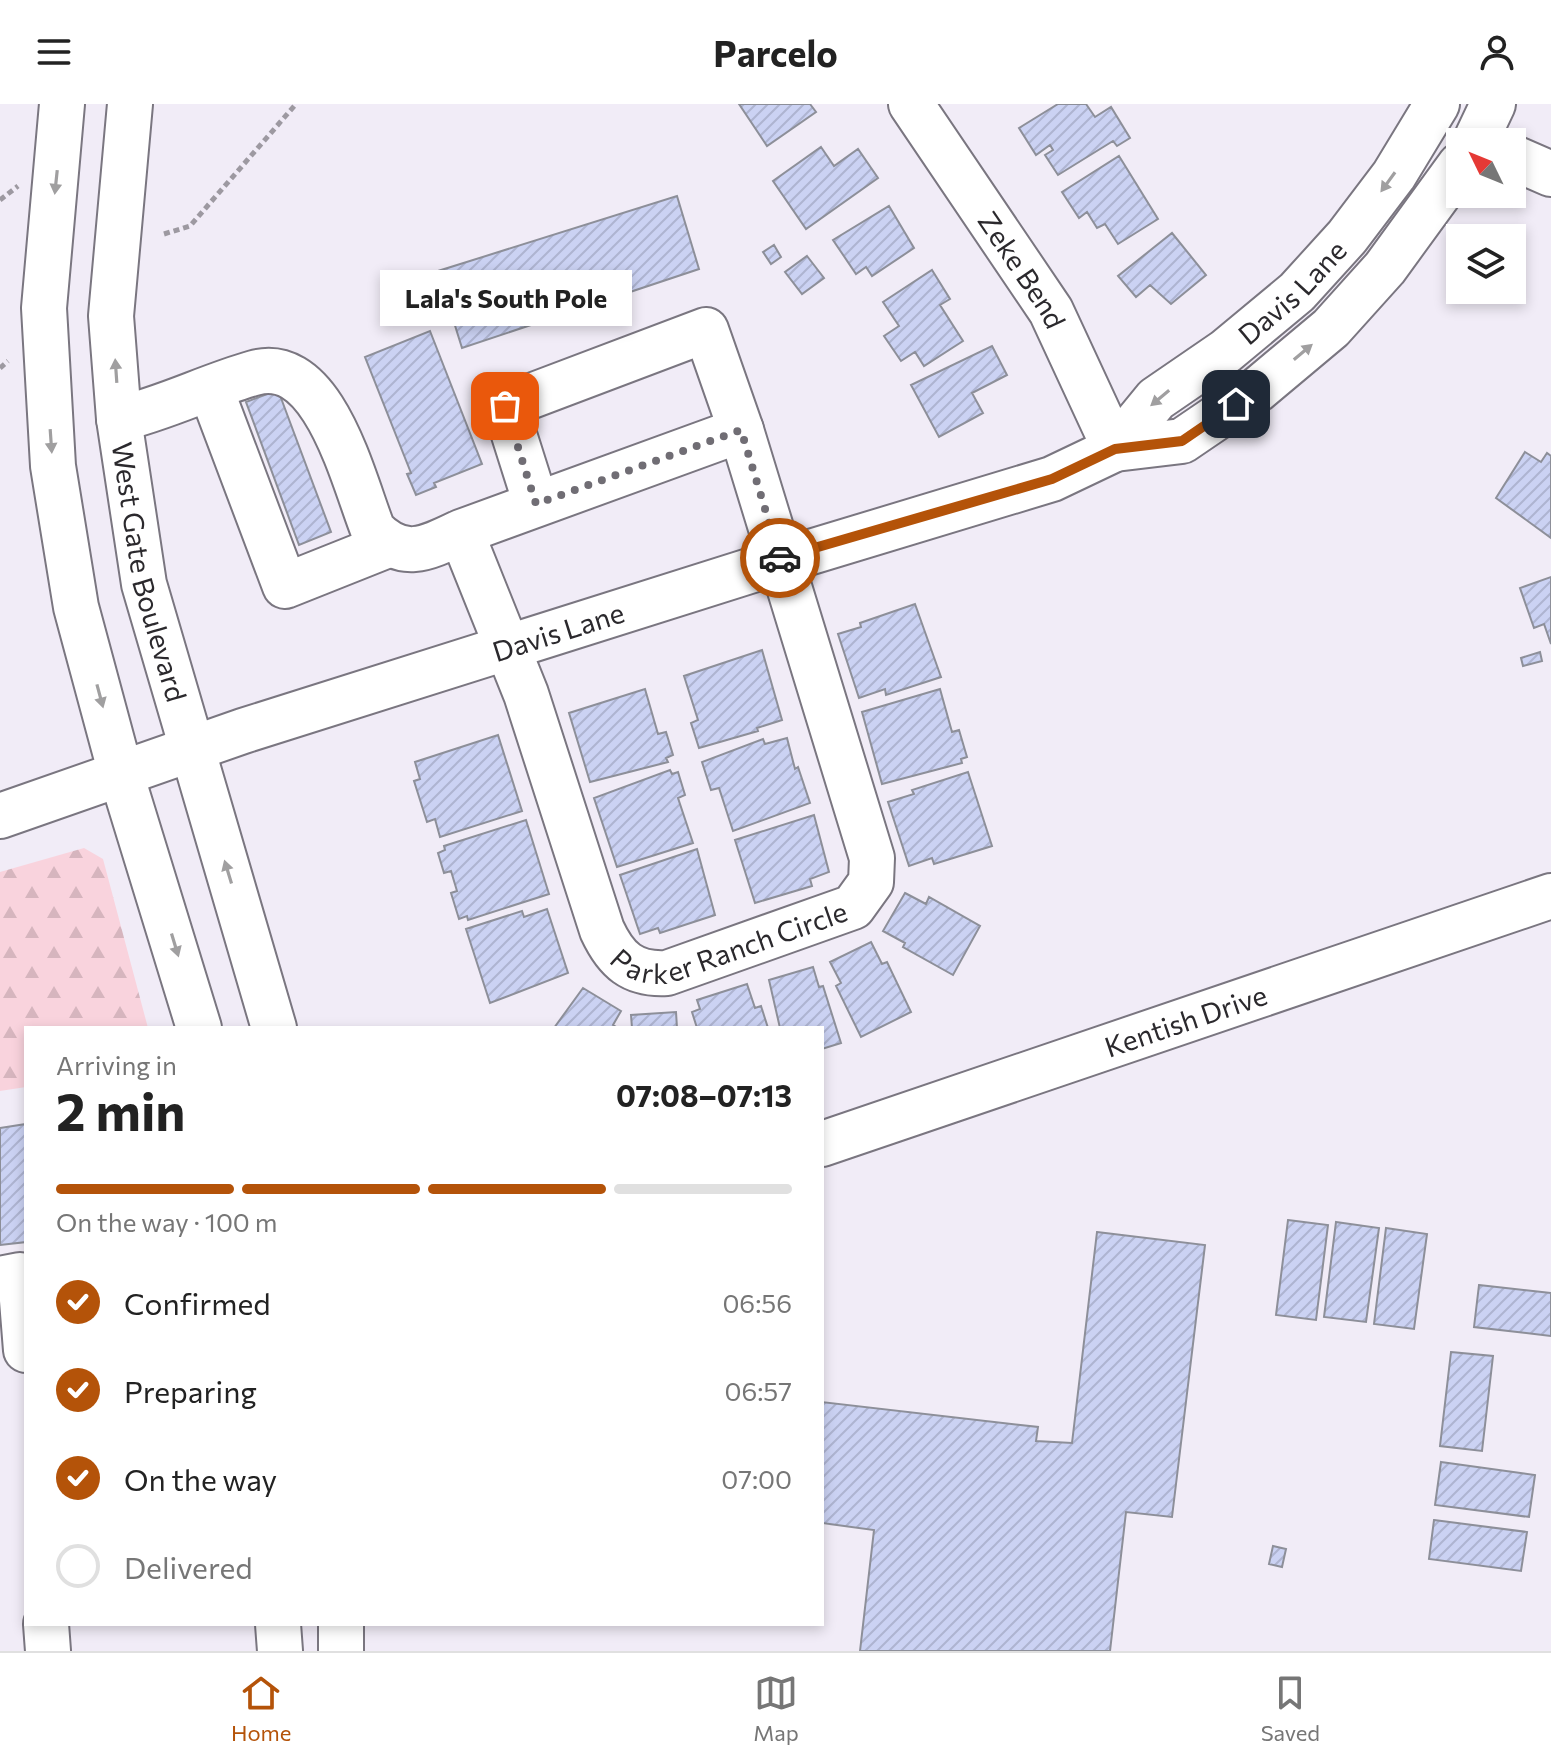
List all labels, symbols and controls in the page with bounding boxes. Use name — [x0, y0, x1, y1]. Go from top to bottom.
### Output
icon: menu — [32, 30, 76, 74]
text: Parcelo — [713, 30, 838, 74]
icon: person — [1475, 30, 1519, 74]
north arrow — [1446, 128, 1526, 208]
map controls — [1446, 128, 1526, 304]
one-way arrow — [49, 170, 62, 195]
one-way arrow — [1380, 171, 1396, 193]
street label: Zeke Bend — [972, 205, 1073, 333]
button: layers — [1446, 224, 1526, 304]
street label: Davis Lane — [1231, 233, 1353, 351]
callout: Lala's South Pole — [379, 270, 631, 326]
text: Lala's South Pole — [405, 282, 607, 313]
one-way arrow — [1292, 344, 1312, 361]
one-way arrow — [109, 358, 122, 383]
pin — [1202, 370, 1270, 438]
pin — [471, 372, 539, 440]
icon: home — [1214, 382, 1258, 426]
icon: bag — [483, 384, 527, 428]
one-way arrow — [1151, 389, 1171, 406]
one-way arrow — [45, 429, 58, 454]
street label: West Gate Boulevard — [106, 439, 194, 705]
courier — [740, 518, 820, 598]
icon: car — [758, 536, 802, 580]
street label: Davis Lane — [488, 595, 628, 668]
one-way arrow — [94, 684, 107, 708]
one-way arrow — [222, 860, 234, 884]
street label: Parker Ranch Circle — [604, 894, 851, 990]
one-way arrow — [169, 933, 182, 957]
street label: Kentish Drive — [1100, 977, 1271, 1064]
text: Arriving in — [56, 1049, 177, 1080]
text: 07:08–07:13 — [616, 1076, 792, 1113]
text: 2 min — [56, 1078, 185, 1142]
text: On the way · 100 m — [56, 1206, 278, 1237]
icon: check — [56, 1280, 100, 1324]
text: Confirmed — [124, 1284, 271, 1321]
text: 06:56 — [722, 1287, 792, 1318]
icon: check — [56, 1368, 100, 1412]
text: Preparing — [124, 1372, 257, 1409]
text: 06:57 — [724, 1375, 792, 1406]
icon: check — [56, 1456, 100, 1500]
text: On the way — [124, 1460, 277, 1497]
text: 07:00 — [721, 1463, 792, 1494]
text: Delivered — [124, 1548, 253, 1585]
tab: Home — [231, 1671, 291, 1746]
tab: Map — [753, 1671, 799, 1746]
tab: Saved — [1261, 1671, 1320, 1746]

